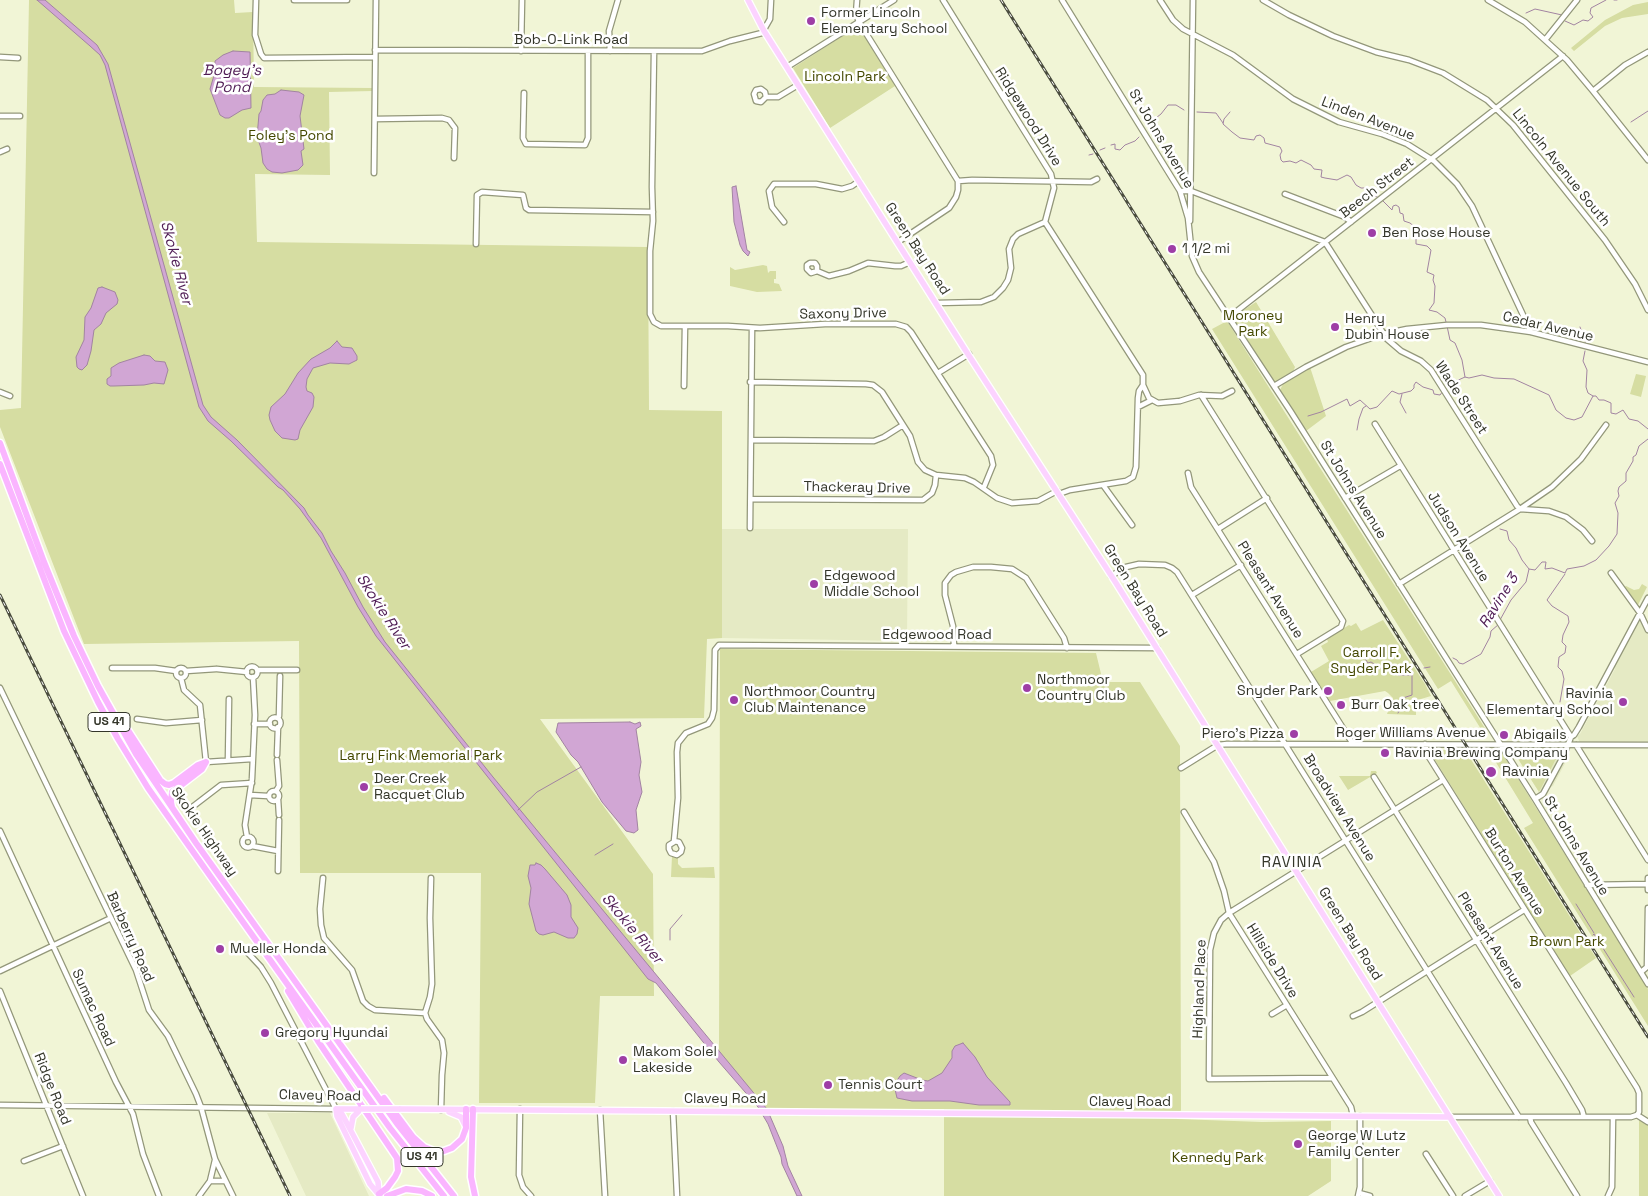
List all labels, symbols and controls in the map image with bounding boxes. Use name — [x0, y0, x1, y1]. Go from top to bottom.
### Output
place label: Former Lincoln Elementary School — [821, 5, 947, 38]
marker: Former Lincoln Elementary School — [805, 15, 817, 27]
street label: Bob-O-Link Road — [514, 32, 628, 48]
water label: Bogey's Pond — [203, 62, 261, 97]
street label: Ridgewood Drive — [991, 65, 1065, 169]
park label: Lincoln Park — [804, 69, 886, 85]
street label: St Johns Avenue — [1125, 86, 1197, 192]
street label: Linden Avenue — [1319, 93, 1417, 145]
street label: Lincoln Avenue South — [1508, 106, 1614, 230]
park label: Foley’s Pond — [248, 128, 334, 144]
street label: Beech Street — [1337, 154, 1417, 222]
street label: Green Bay Road — [881, 200, 953, 298]
water label: Skokie River — [156, 219, 196, 307]
place label: Ben Rose House — [1382, 225, 1491, 241]
marker: Ben Rose House — [1366, 227, 1378, 239]
place label: 1 1/2 mi — [1182, 241, 1230, 257]
marker: 1 1/2 mi — [1166, 243, 1178, 255]
street label: Saxony Drive — [799, 305, 887, 323]
park label: Moroney Park — [1223, 308, 1283, 341]
street label: Cedar Avenue — [1501, 308, 1595, 346]
place label: Henry Dubin House — [1345, 311, 1430, 344]
marker: Henry Dubin House — [1329, 321, 1341, 333]
street label: Wade Street — [1431, 358, 1491, 438]
street label: St Johns Avenue — [1316, 438, 1390, 542]
street label: Thackeray Drive — [803, 479, 911, 497]
street label: Judson Avenue — [1424, 489, 1492, 585]
street label: Pleasant Avenue — [1233, 538, 1307, 642]
street label: Green Bay Road — [1100, 541, 1170, 641]
place label: Edgewood Middle School — [824, 568, 919, 600]
water label: Skokie River — [352, 571, 414, 653]
water label: Ravine 3 — [1475, 571, 1523, 631]
marker: Edgewood Middle School — [808, 578, 820, 590]
street label: Edgewood Road — [882, 627, 992, 643]
park label: Carroll F. Snyder Park — [1331, 645, 1411, 678]
place label: Northmoor Country Club — [1037, 672, 1125, 704]
marker: Northmoor Country Club — [1021, 682, 1033, 694]
place label: Snyder Park — [1237, 683, 1318, 699]
place label: Northmoor Country Club Maintenance — [744, 684, 875, 716]
marker: Snyder Park — [1322, 685, 1334, 697]
place label: Ravinia Elementary School — [1487, 686, 1613, 719]
marker: Northmoor Country Club Maintenance — [728, 694, 740, 706]
marker: Ravinia Elementary School — [1617, 696, 1629, 708]
place label: Burr Oak tree — [1351, 697, 1440, 713]
marker: Burr Oak tree — [1335, 699, 1347, 711]
road number: US 41 — [88, 712, 130, 732]
street label: Roger Williams Avenue — [1336, 725, 1486, 741]
place label: Piero's Pizza — [1202, 726, 1284, 742]
place label: Abigails — [1514, 727, 1567, 743]
marker: Piero's Pizza — [1288, 728, 1300, 740]
marker: Abigails — [1498, 729, 1510, 741]
place label: Ravinia Brewing Company — [1395, 745, 1568, 761]
marker: Ravinia Brewing Company — [1379, 747, 1391, 759]
park label: Larry Fink Memorial Park — [339, 748, 503, 764]
street label: Broadview Avenue — [1299, 751, 1379, 865]
place label: Ravinia — [1502, 764, 1550, 780]
marker: Ravinia — [1484, 765, 1498, 779]
place label: Deer Creek Racquet Club — [374, 771, 465, 804]
marker: Deer Creek Racquet Club — [358, 781, 370, 793]
street label: Skokie Highway — [167, 784, 241, 880]
street label: St Johns Avenue — [1540, 793, 1612, 899]
street label: Burton Avenue — [1480, 825, 1548, 919]
district label: RAVINIA — [1261, 854, 1323, 872]
street label: Green Bay Road — [1315, 884, 1385, 984]
street label: Barberry Road — [103, 889, 157, 985]
street label: Pleasant Avenue — [1453, 889, 1527, 993]
water label: Skokie River — [597, 890, 667, 968]
street label: Hillside Drive — [1242, 921, 1302, 1001]
park label: Brown Park — [1529, 934, 1605, 950]
street label: Highland Place — [1190, 939, 1210, 1039]
place label: Mueller Honda — [230, 941, 326, 957]
marker: Mueller Honda — [214, 943, 226, 955]
street label: Sumac Road — [68, 967, 118, 1049]
place label: Gregory Hyundai — [275, 1025, 388, 1041]
marker: Gregory Hyundai — [259, 1027, 271, 1039]
place label: Makom Solel Lakeside — [633, 1044, 717, 1076]
street label: Ridge Road — [30, 1050, 74, 1128]
marker: Makom Solel Lakeside — [617, 1054, 629, 1066]
place label: Tennis Court — [838, 1077, 923, 1093]
marker: Tennis Court — [822, 1079, 834, 1091]
street label: Clavey Road — [279, 1087, 361, 1105]
street label: Clavey Road — [684, 1091, 766, 1107]
street label: Clavey Road — [1089, 1094, 1171, 1110]
place label: George W Lutz Family Center — [1308, 1128, 1406, 1160]
marker: George W Lutz Family Center — [1292, 1138, 1304, 1150]
road number: US 41 — [401, 1148, 443, 1166]
park label: Kennedy Park — [1172, 1150, 1264, 1166]

